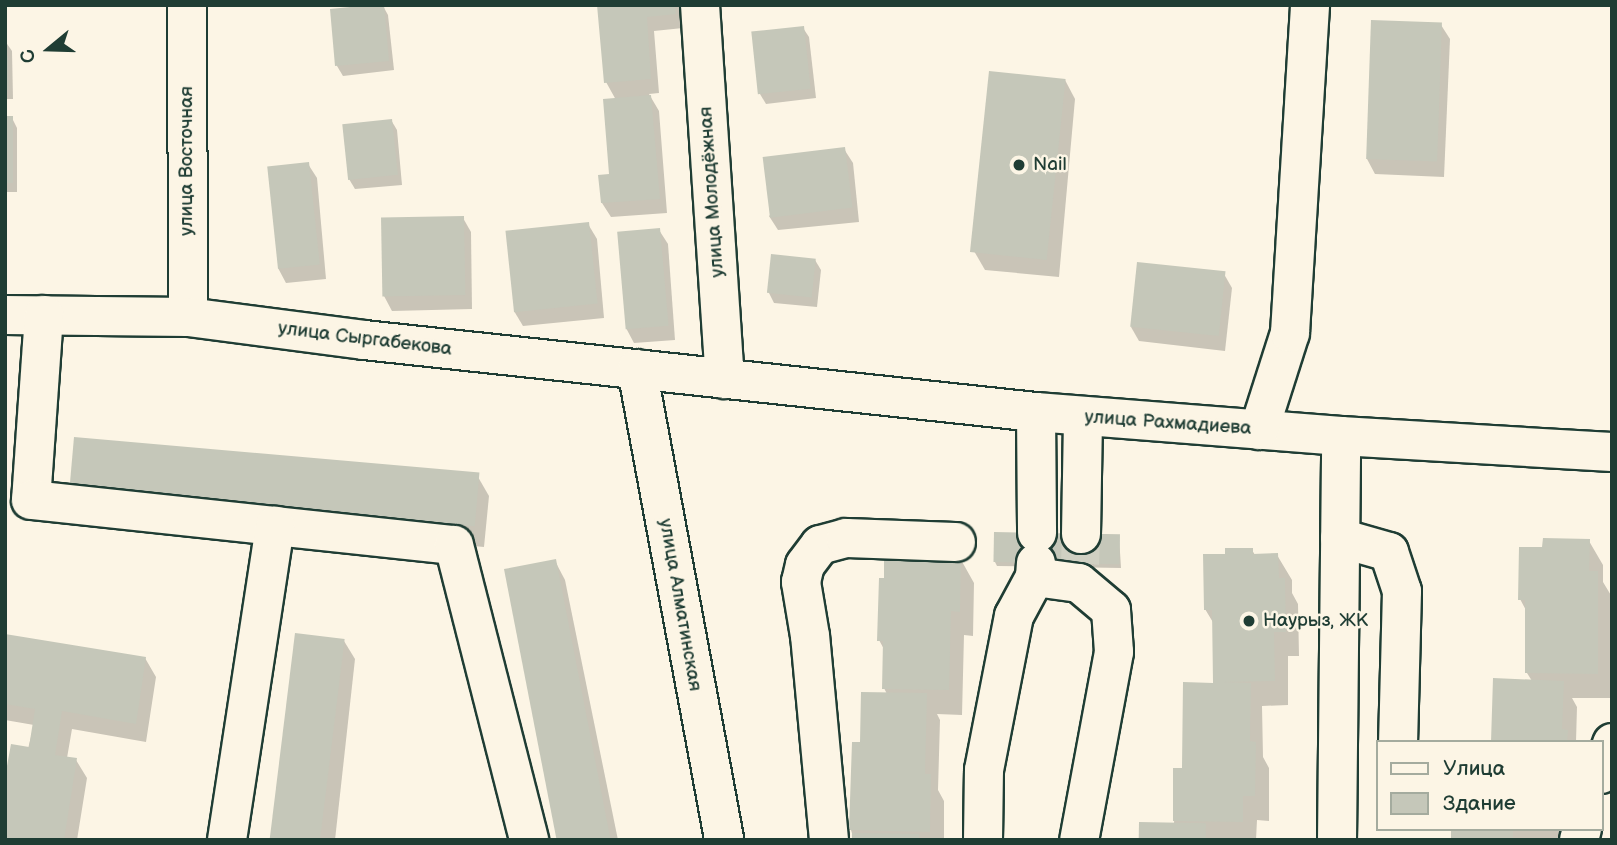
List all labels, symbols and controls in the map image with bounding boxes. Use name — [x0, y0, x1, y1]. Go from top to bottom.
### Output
north arrow — [14, 14, 84, 84]
text: С — [16, 46, 42, 66]
street label: улица Восточная — [176, 86, 198, 236]
street label: улица Молодёжная — [695, 106, 729, 278]
place label: Nail — [1033, 154, 1067, 176]
marker: Nail — [1011, 157, 1027, 173]
street label: улица Сыргабекова — [277, 317, 453, 361]
street label: улица Рахмадиева — [1084, 406, 1252, 440]
street label: улица Алматинская — [654, 517, 706, 693]
place label: Наурыз, ЖК — [1263, 610, 1368, 632]
marker: Наурыз, ЖК — [1241, 613, 1257, 629]
legend — [1376, 740, 1603, 831]
text: Улица — [1443, 756, 1505, 781]
text: Здание — [1443, 791, 1516, 816]

